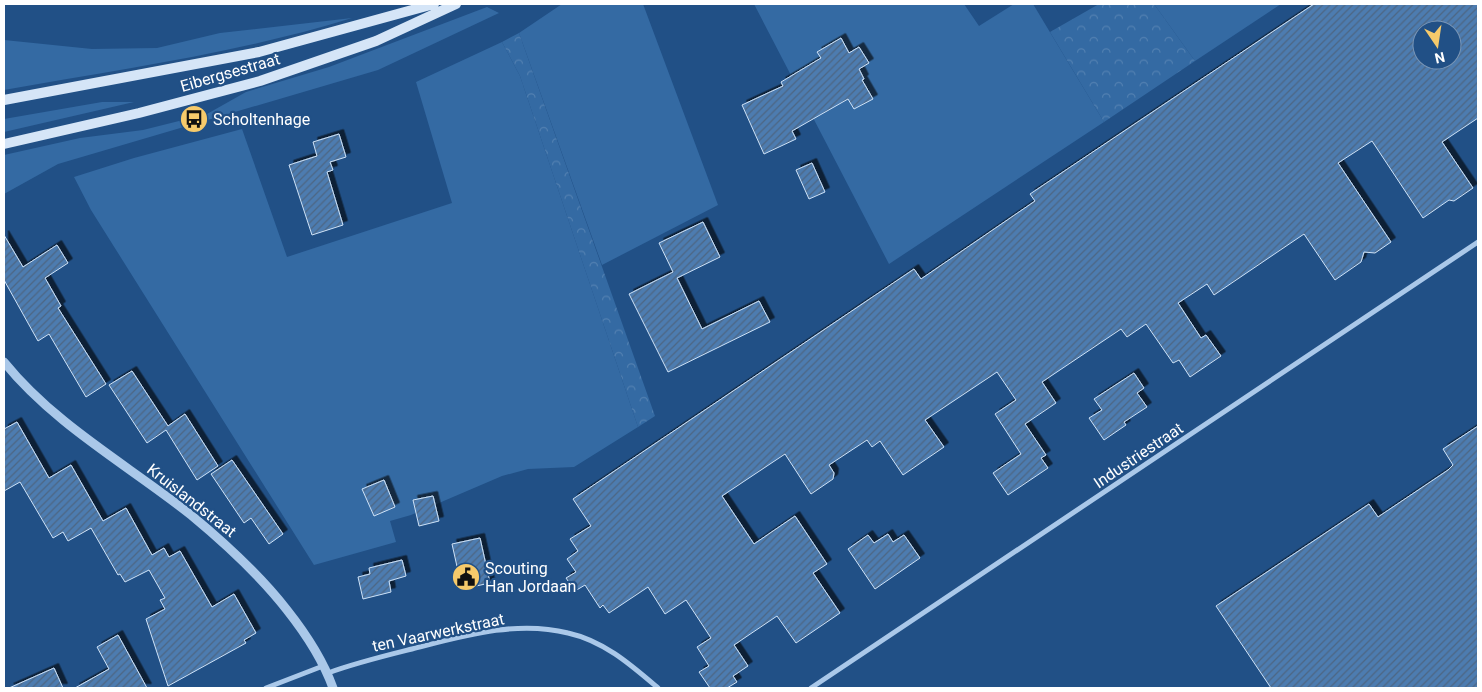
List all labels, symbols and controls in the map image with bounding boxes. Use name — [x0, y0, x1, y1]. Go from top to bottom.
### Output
north arrow — [1412, 20, 1462, 70]
street label: Eibergsestraat — [178, 49, 282, 96]
text: N — [1433, 49, 1447, 67]
bus stop icon: Scholtenhage — [179, 104, 209, 134]
place label: Scholtenhage — [213, 110, 310, 129]
street label: Industriestraat — [1090, 419, 1187, 492]
street label: Kruislandstraat — [143, 460, 240, 541]
place label: Scouting Han Jordaan — [485, 559, 576, 596]
public building icon: Scouting Han Jordaan — [451, 562, 481, 592]
street label: ten Vaarwerkstraat — [370, 609, 506, 656]

